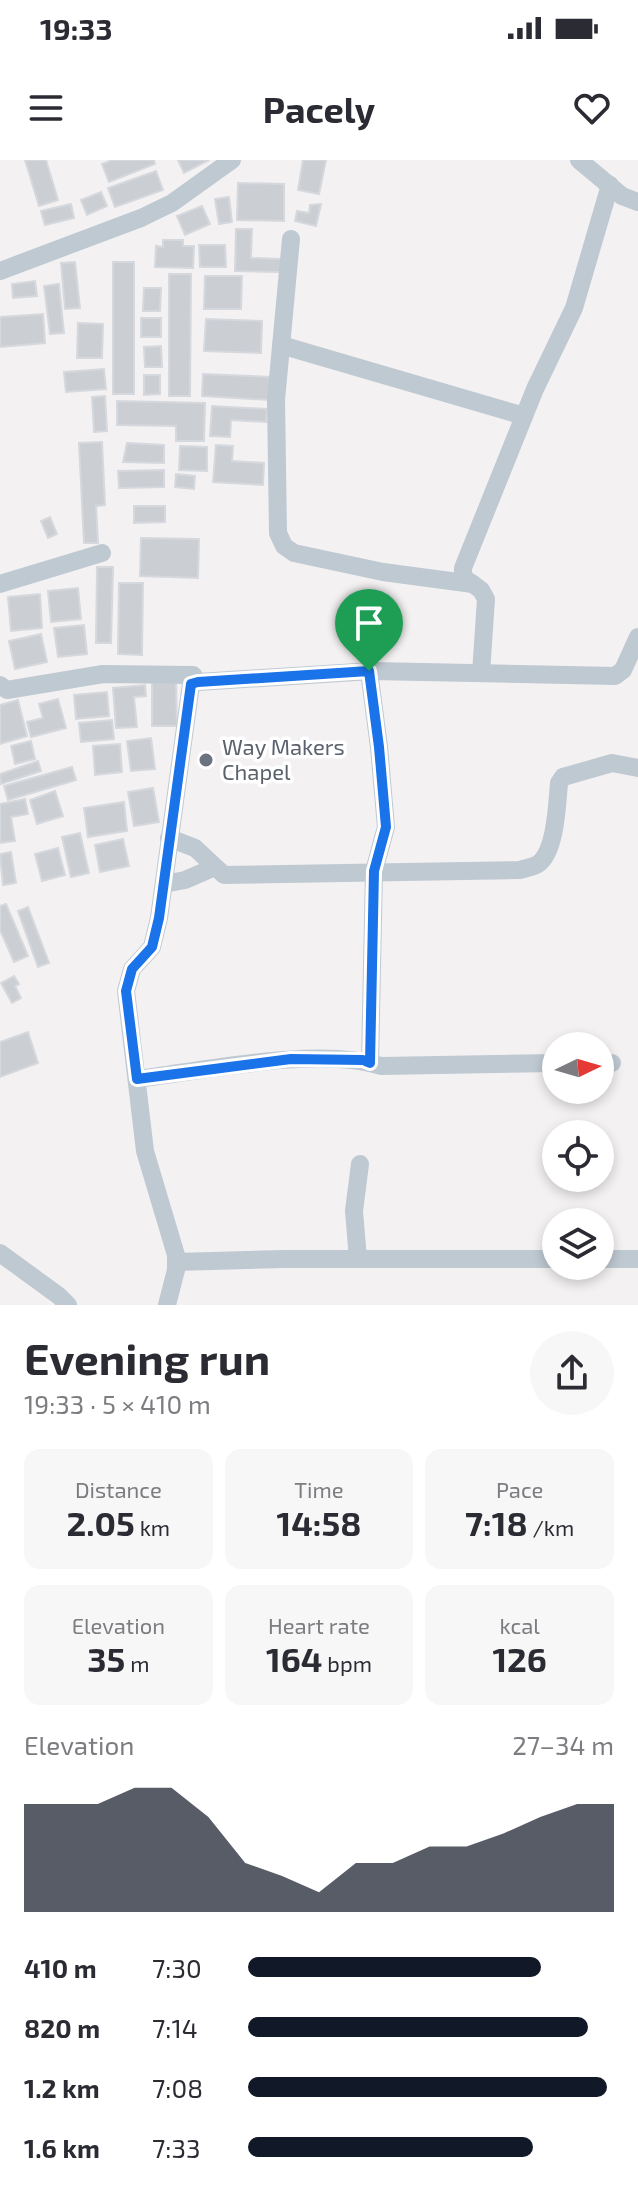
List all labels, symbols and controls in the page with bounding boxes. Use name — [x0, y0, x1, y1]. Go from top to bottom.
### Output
text: 19:33 — [40, 10, 112, 46]
icon: menu — [24, 86, 68, 130]
icon: heart — [570, 86, 614, 130]
text: Pacely — [263, 87, 375, 130]
pin — [335, 589, 403, 671]
icon: arrive — [347, 601, 391, 645]
place label: Way Makers Chapel — [222, 733, 345, 784]
marker: Way Makers Chapel — [197, 751, 215, 769]
north arrow — [542, 1032, 614, 1104]
map controls — [542, 1032, 614, 1280]
button: locate — [542, 1120, 614, 1192]
button: layers — [542, 1208, 614, 1280]
text: Evening run — [24, 1331, 270, 1384]
button: share — [530, 1331, 614, 1415]
text: 19:33 · 5 × 410 m — [24, 1388, 211, 1419]
text: Distance — [75, 1476, 162, 1502]
text: Time — [294, 1476, 344, 1502]
text: Pace — [496, 1476, 543, 1502]
text: 2.05 — [66, 1502, 135, 1543]
text: 14:58 — [276, 1502, 362, 1543]
text: 7:18 — [465, 1502, 528, 1543]
text: km — [135, 1514, 170, 1540]
text: /km — [528, 1514, 574, 1540]
text: Elevation — [72, 1612, 165, 1638]
text: Heart rate — [268, 1612, 370, 1638]
text: kcal — [500, 1612, 540, 1638]
text: 35 — [87, 1638, 125, 1679]
text: 164 — [266, 1638, 322, 1679]
text: 126 — [492, 1638, 547, 1679]
text: m — [125, 1650, 149, 1676]
text: bpm — [322, 1650, 372, 1676]
text: Elevation — [24, 1729, 134, 1760]
text: 27–34 m — [512, 1729, 614, 1760]
text: 410 m — [24, 1952, 97, 1983]
text: 7:30 — [152, 1952, 202, 1983]
text: 820 m — [24, 2012, 100, 2043]
text: 7:14 — [152, 2012, 198, 2043]
text: 1.2 km — [24, 2072, 100, 2103]
text: 7:08 — [152, 2072, 203, 2103]
text: 1.6 km — [24, 2132, 100, 2163]
text: 7:33 — [152, 2132, 200, 2163]

